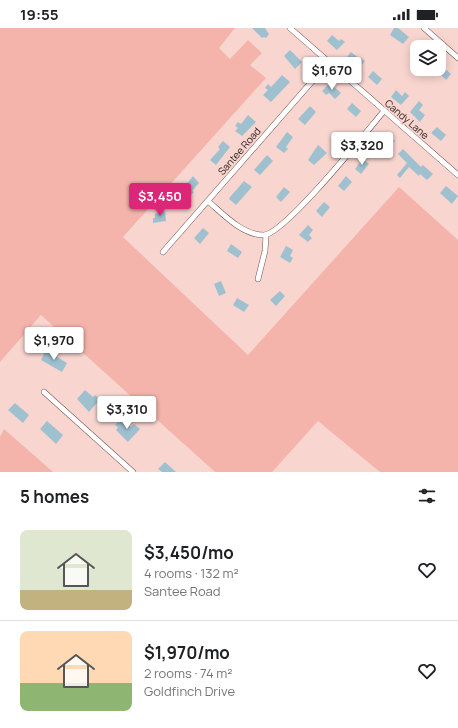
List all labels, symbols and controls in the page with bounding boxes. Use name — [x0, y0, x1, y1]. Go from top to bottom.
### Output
text: 19:55 — [20, 4, 59, 25]
map controls — [410, 40, 446, 76]
button: layers — [410, 40, 446, 76]
pin: $1,670 — [299, 57, 365, 91]
text: $1,670 — [312, 61, 352, 79]
street label: Candy Lane — [382, 96, 432, 142]
street label: Santee Road — [214, 124, 264, 178]
pin: $3,320 — [329, 132, 395, 166]
text: $3,320 — [340, 136, 384, 154]
pin: $3,450 — [127, 183, 193, 217]
text: $3,450 — [138, 187, 182, 205]
pin: $1,970 — [21, 327, 87, 361]
text: $1,970 — [34, 331, 74, 349]
pin: $3,310 — [94, 396, 160, 430]
text: $3,310 — [106, 400, 148, 418]
text: 5 homes — [20, 485, 89, 508]
icon: filters — [416, 485, 438, 507]
text: $3,450/mo — [144, 541, 234, 564]
icon: home — [52, 546, 100, 594]
icon: heart — [416, 559, 438, 581]
text: 4 rooms · 132 m² — [144, 564, 239, 582]
text: Santee Road — [144, 582, 221, 600]
text: $1,970/mo — [144, 641, 230, 664]
icon: home — [52, 647, 100, 695]
icon: heart — [416, 660, 438, 682]
text: 2 rooms · 74 m² — [144, 664, 232, 682]
text: Goldfinch Drive — [144, 682, 235, 700]

